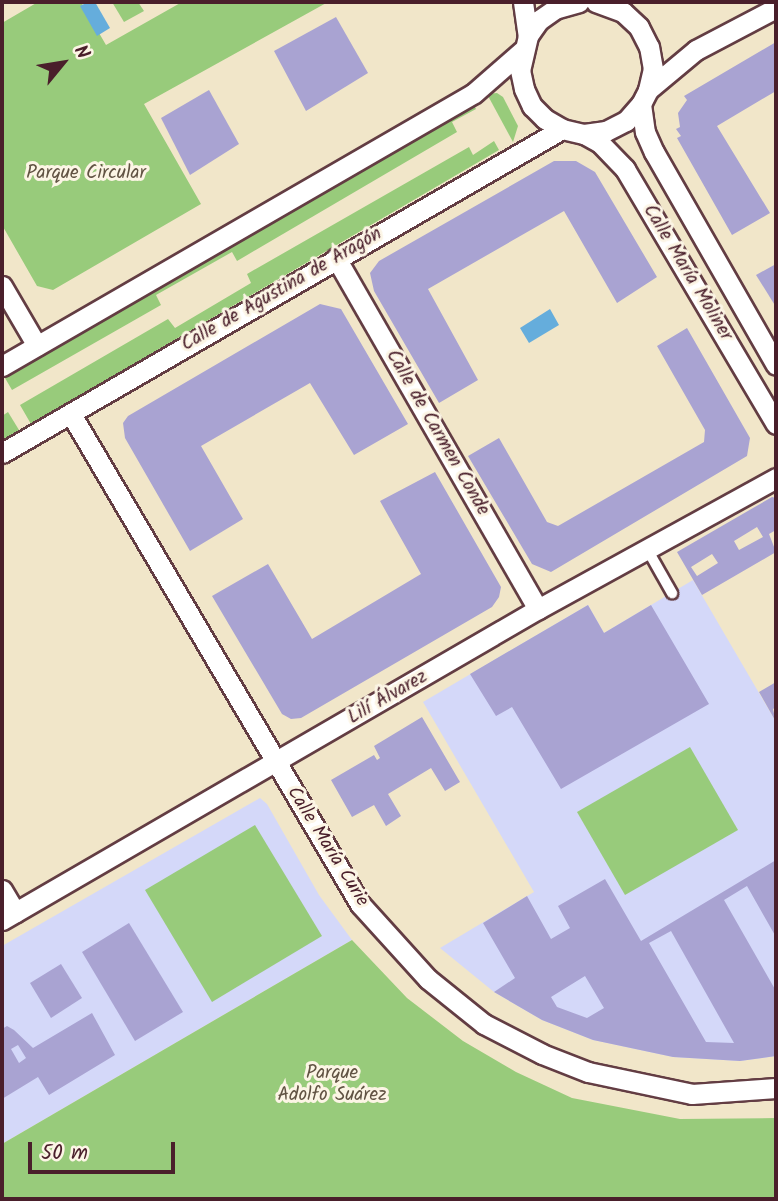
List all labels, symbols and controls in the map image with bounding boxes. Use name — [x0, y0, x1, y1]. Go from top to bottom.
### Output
north arrow — [28, 28, 98, 98]
text: N — [65, 40, 97, 65]
park label: Parque Circular — [26, 163, 146, 185]
street label: Calle María Moliner — [637, 201, 737, 345]
street label: Calle de Agustina de Aragón — [178, 223, 386, 357]
street label: Calle de Carmen Conde — [380, 346, 494, 520]
street label: Lilí Álvarez — [344, 666, 432, 730]
street label: Calle María Curie — [281, 783, 373, 911]
park label: Parque Adolfo Suárez — [277, 1063, 387, 1107]
scale bar — [32, 1128, 178, 1172]
text: 50 m — [41, 1137, 88, 1170]

